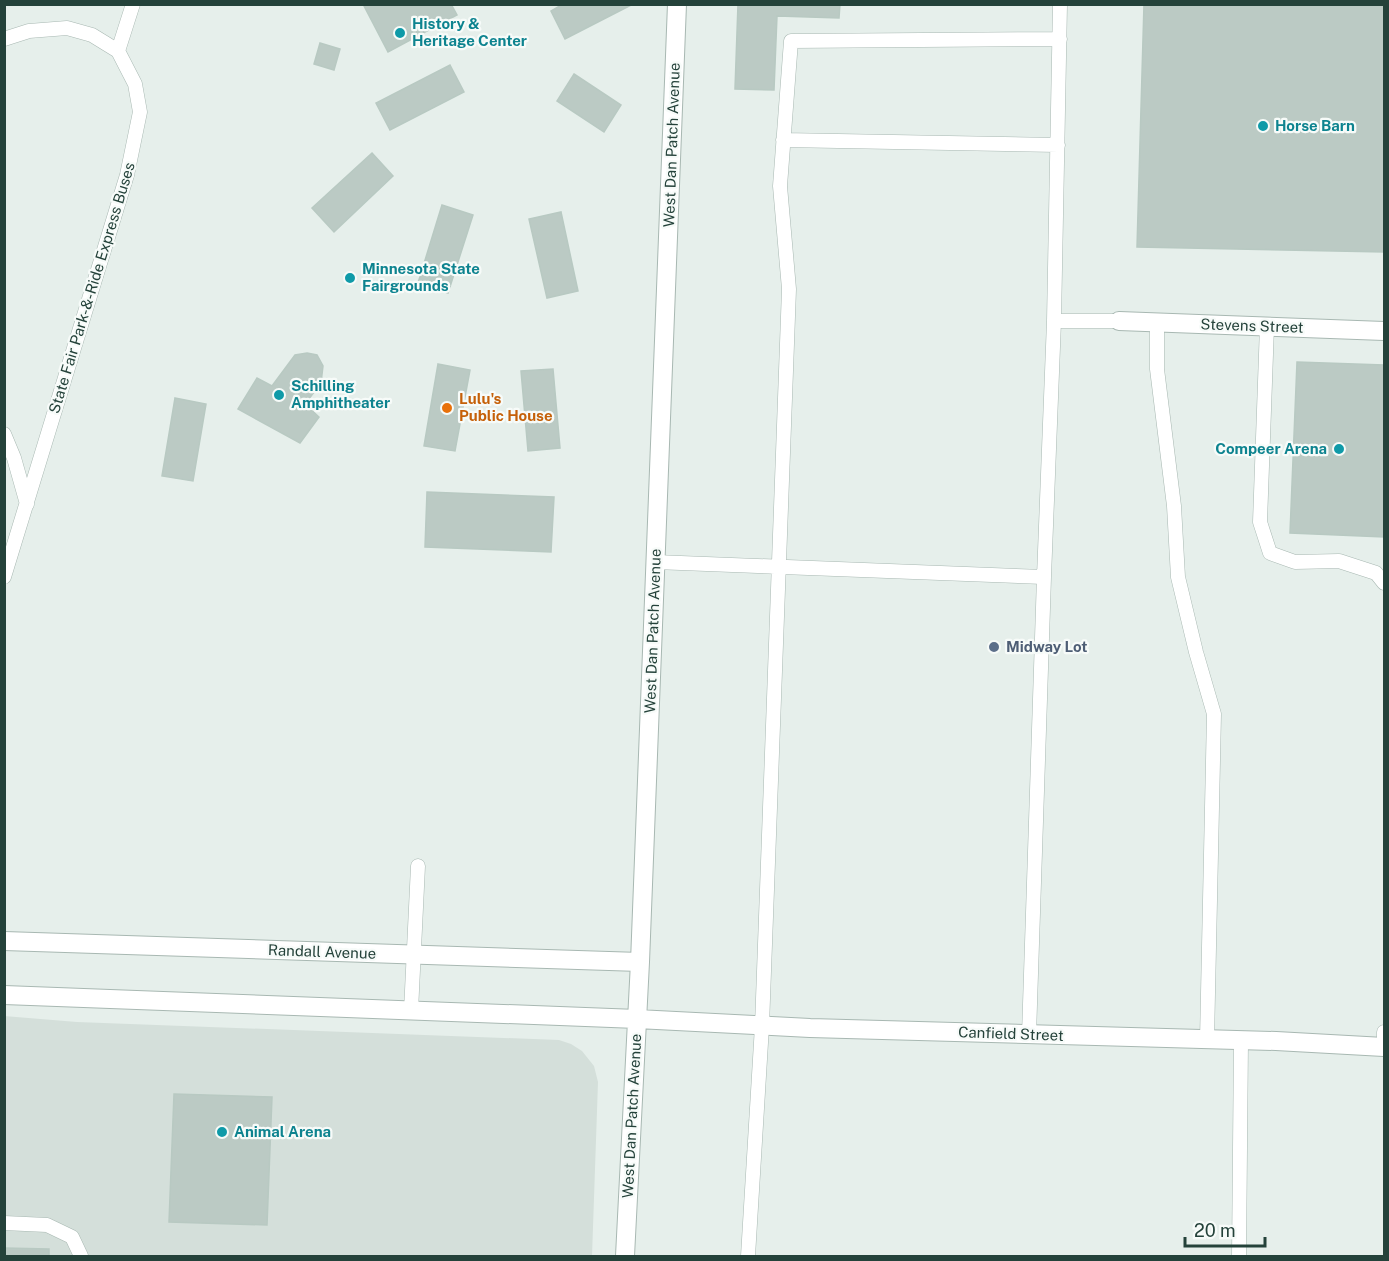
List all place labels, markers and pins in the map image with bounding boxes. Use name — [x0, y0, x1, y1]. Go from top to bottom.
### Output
place label: History & Heritage Center — [412, 15, 527, 49]
marker: History & Heritage Center — [393, 26, 407, 40]
place label: Horse Barn — [1275, 117, 1355, 134]
marker: Horse Barn — [1256, 119, 1270, 133]
place label: Minnesota State Fairgrounds — [362, 260, 480, 294]
marker: Minnesota State Fairgrounds — [343, 271, 357, 285]
place label: Schilling Amphitheater — [291, 377, 390, 411]
marker: Schilling Amphitheater — [272, 388, 286, 402]
place label: Lulu's Public House — [459, 390, 553, 424]
marker: Lulu's Public House — [440, 401, 454, 415]
place label: Compeer Arena — [1215, 440, 1327, 457]
marker: Compeer Arena — [1332, 442, 1346, 456]
place label: Midway Lot — [1006, 638, 1088, 655]
marker: Midway Lot — [987, 640, 1001, 654]
place label: Animal Arena — [234, 1123, 331, 1140]
marker: Animal Arena — [215, 1125, 229, 1139]

